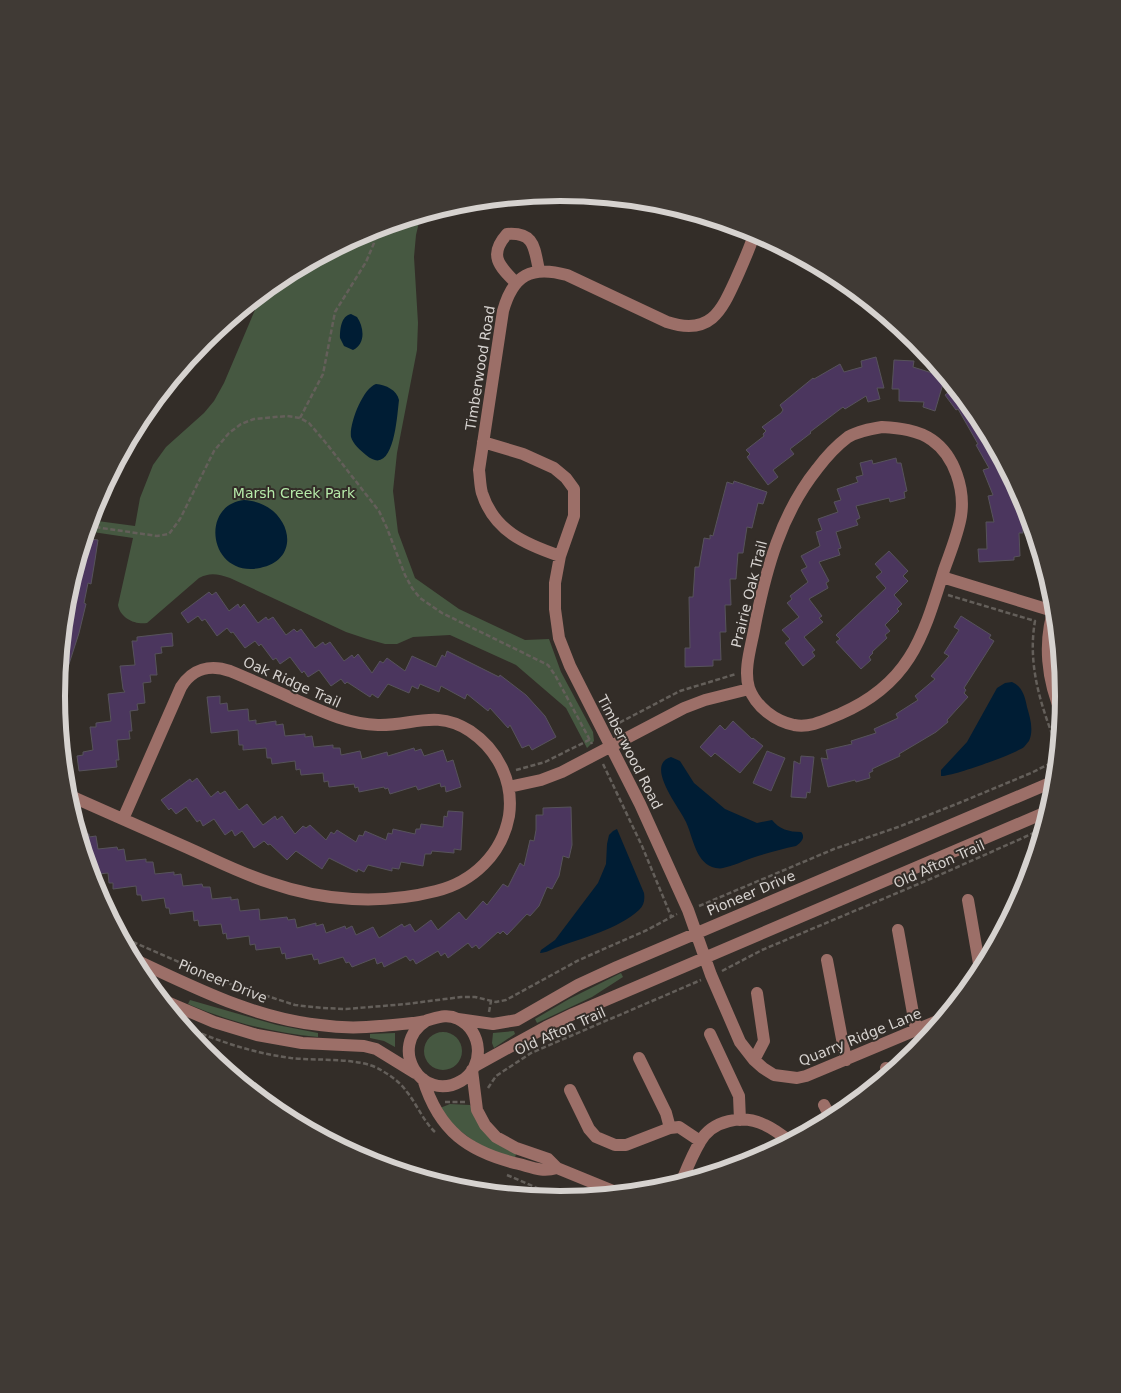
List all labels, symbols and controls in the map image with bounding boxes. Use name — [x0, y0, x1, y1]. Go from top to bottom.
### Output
street label: Timberwood Road — [462, 305, 498, 432]
park label: Marsh Creek Park — [233, 485, 356, 501]
street label: Prairie Oak Trail — [728, 539, 770, 649]
street label: Oak Ridge Trail — [241, 653, 343, 711]
street label: Timberwood Road — [594, 691, 666, 812]
street label: Old Afton Trail — [891, 837, 987, 891]
street label: Pioneer Drive — [705, 867, 797, 919]
street label: Pioneer Drive — [176, 956, 270, 1006]
street label: Old Afton Trail — [512, 1004, 608, 1058]
street label: Quarry Ridge Lane — [796, 1005, 924, 1069]

